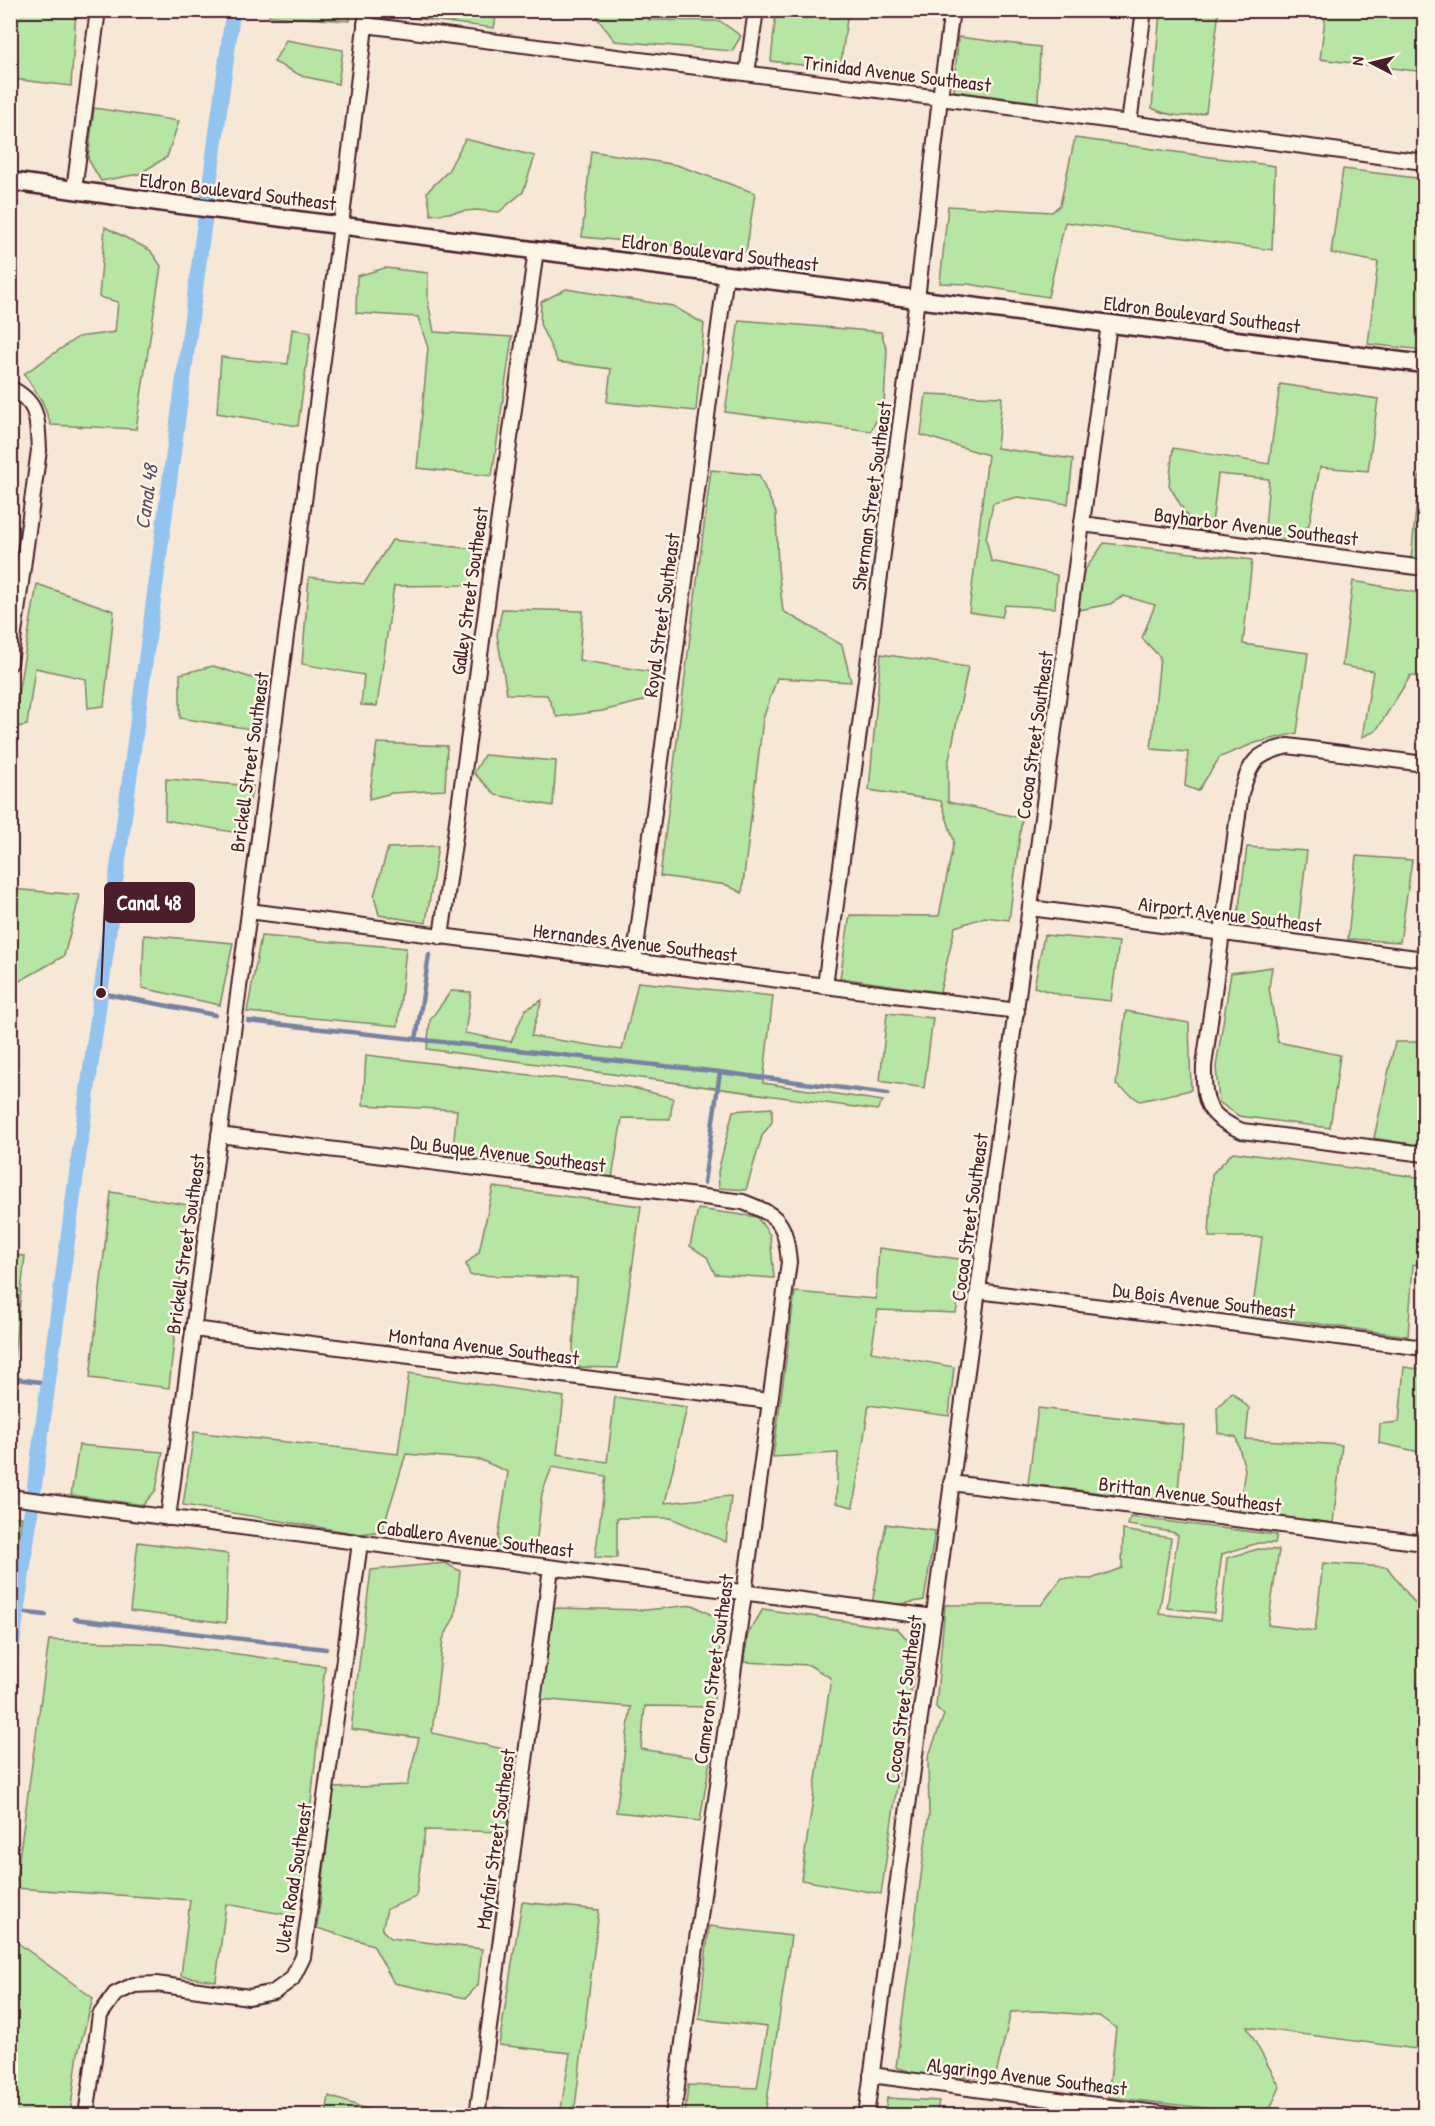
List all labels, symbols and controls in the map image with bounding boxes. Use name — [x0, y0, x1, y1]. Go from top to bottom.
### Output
north arrow — [1342, 33, 1402, 93]
street label: Trinidad Avenue Southeast — [801, 48, 994, 98]
text: N — [1346, 55, 1369, 67]
street label: Eldron Boulevard Southeast — [138, 166, 339, 217]
street label: Eldron Boulevard Southeast — [620, 227, 821, 278]
street label: Eldron Boulevard Southeast — [1102, 289, 1303, 340]
street label: Sherman Street Southeast — [844, 399, 898, 592]
water label: Canal 48 — [127, 460, 165, 531]
street label: Bayharbor Avenue Southeast — [1153, 500, 1361, 552]
street label: Galley Street Southeast — [444, 504, 494, 677]
street label: Royal Street Southeast — [636, 530, 686, 699]
street label: Cocoa Street Southeast — [1009, 648, 1059, 821]
street label: Brickell Street Southeast — [223, 669, 275, 854]
callout: Canal 48 — [105, 883, 194, 922]
text: Canal 48 — [117, 888, 181, 917]
street label: Airport Avenue Southeast — [1137, 889, 1324, 939]
street label: Hernandes Avenue Southeast — [532, 916, 740, 968]
street label: Du Buque Avenue Southeast — [409, 1128, 608, 1178]
street label: Cocoa Street Southeast — [944, 1130, 994, 1303]
street label: Brickell Street Southeast — [159, 1151, 211, 1336]
street label: Du Bois Avenue Southeast — [1111, 1275, 1298, 1325]
street label: Montana Avenue Southeast — [387, 1321, 582, 1371]
street label: Brittan Avenue Southeast — [1097, 1469, 1284, 1519]
street label: Caballero Avenue Southeast — [375, 1513, 576, 1564]
street label: Cameron Street Southeast — [686, 1571, 740, 1766]
street label: Cocoa Street Southeast — [878, 1612, 928, 1785]
street label: Mayfair Street Southeast — [469, 1746, 521, 1931]
street label: Uleta Road Southeast — [268, 1800, 318, 1955]
street label: Algaringo Avenue Southeast — [926, 2050, 1129, 2102]

